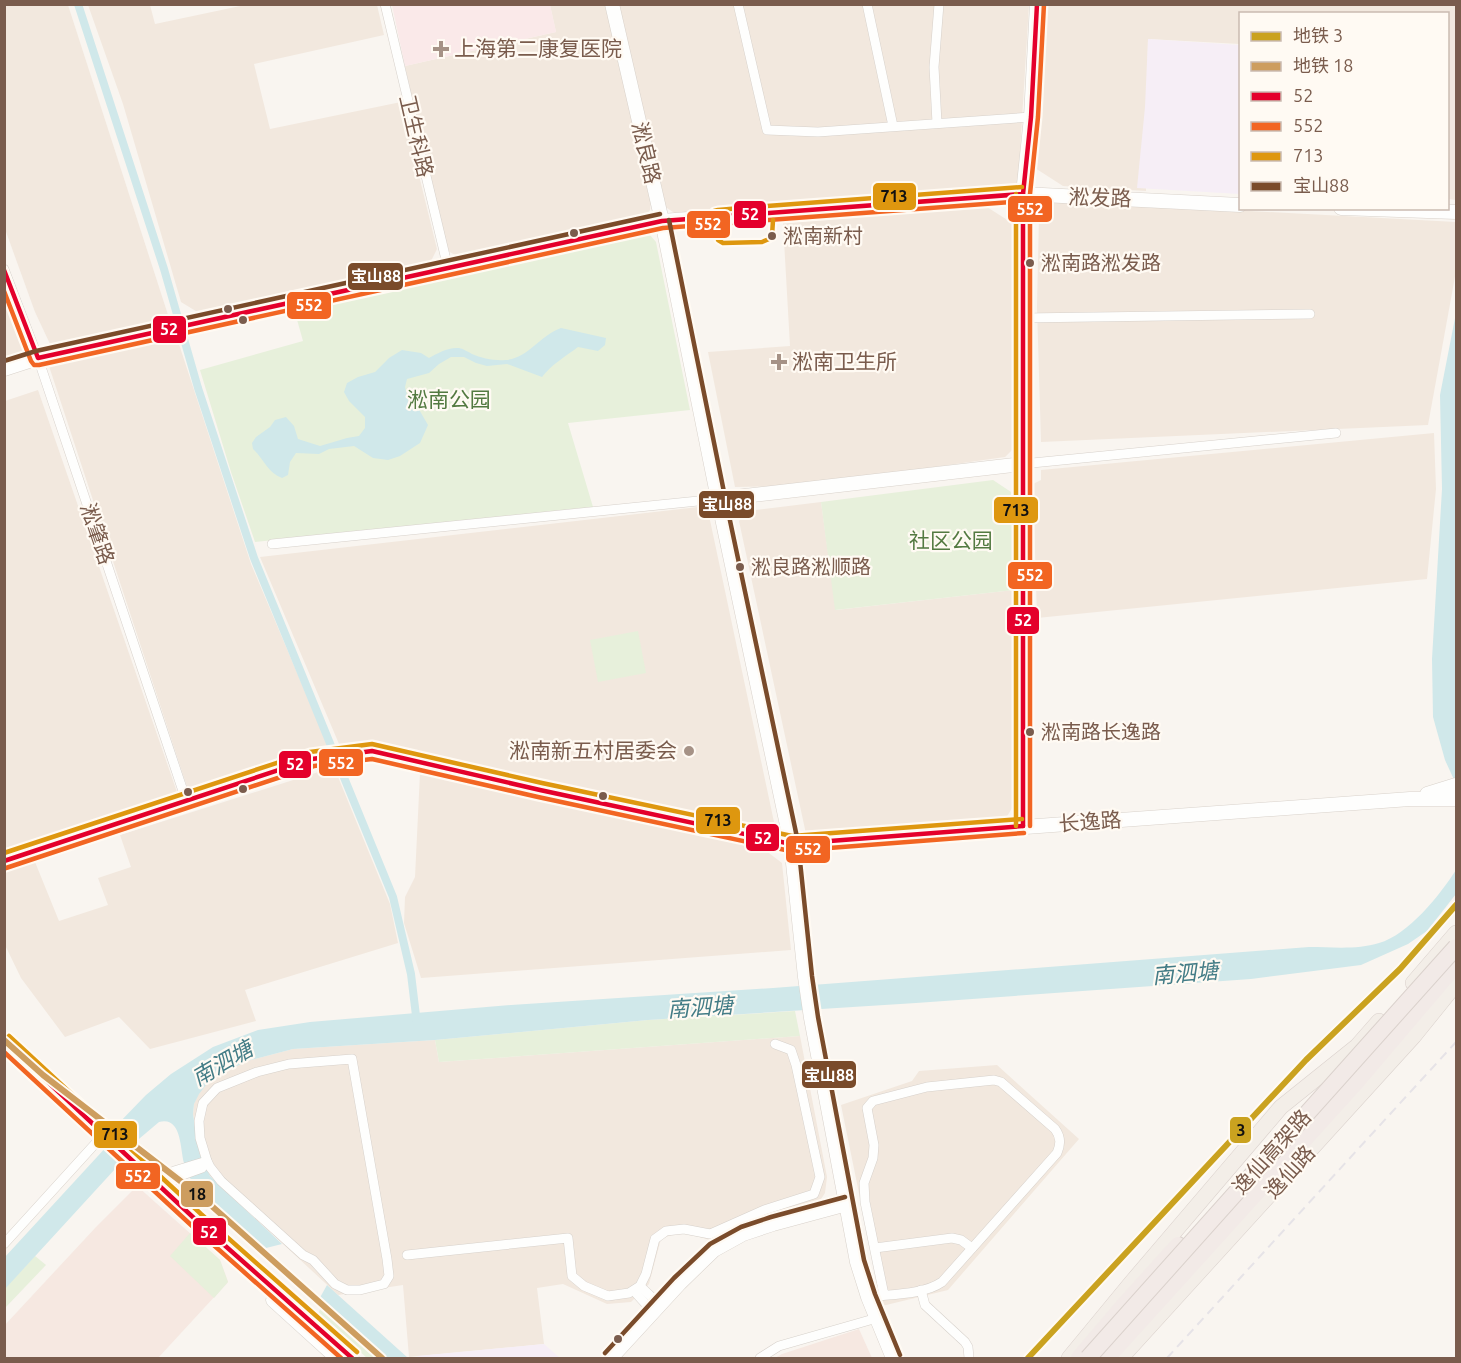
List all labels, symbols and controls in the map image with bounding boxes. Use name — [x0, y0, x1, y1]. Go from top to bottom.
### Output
legend — [1239, 12, 1449, 210]
text: 地铁 3 — [1293, 25, 1343, 45]
place label: 上海第二康复医院 — [454, 36, 622, 60]
marker: 上海第二康复医院 — [432, 40, 450, 58]
text: 地铁 18 — [1293, 55, 1353, 75]
text: 52 — [1293, 85, 1313, 105]
street label: 卫生科路 — [396, 92, 438, 179]
text: 552 — [1293, 115, 1323, 135]
street label: 淞良路 — [628, 119, 666, 186]
text: 713 — [1293, 145, 1323, 165]
text: 宝山88 — [1293, 175, 1349, 195]
line badge: 713 — [872, 182, 917, 211]
street label: 淞发路 — [1068, 184, 1132, 210]
text: 713 — [880, 187, 908, 205]
line badge: 552 — [1007, 195, 1053, 223]
line badge: 52 — [733, 200, 767, 229]
text: 552 — [1016, 200, 1044, 218]
text: 52 — [741, 205, 759, 223]
line badge: 552 — [686, 210, 731, 239]
text: 552 — [694, 215, 722, 233]
place label: 淞南新村 — [783, 224, 863, 247]
unlabelled marker — [568, 227, 580, 239]
marker: 淞南新村 — [766, 230, 778, 242]
place label: 淞南路淞发路 — [1041, 251, 1161, 274]
marker: 淞南路淞发路 — [1024, 257, 1036, 269]
line badge: 宝山88 — [347, 262, 404, 291]
text: 宝山88 — [351, 267, 401, 285]
line badge: 552 — [286, 291, 332, 320]
text: 552 — [295, 296, 323, 314]
unlabelled marker — [222, 303, 234, 315]
unlabelled marker — [237, 314, 249, 326]
line badge: 52 — [152, 315, 187, 344]
text: 52 — [160, 320, 178, 338]
place label: 淞南卫生所 — [792, 349, 897, 373]
marker: 淞南卫生所 — [770, 353, 788, 371]
park label: 淞南公园 — [407, 387, 491, 411]
line badge: 宝山88 — [698, 490, 755, 519]
text: 宝山88 — [702, 495, 752, 513]
line badge: 713 — [993, 496, 1039, 524]
street label: 淞肇路 — [76, 500, 120, 567]
text: 713 — [1002, 501, 1030, 519]
park label: 社区公园 — [909, 528, 993, 552]
place label: 淞良路淞顺路 — [751, 555, 871, 578]
marker: 淞良路淞顺路 — [734, 561, 746, 573]
line badge: 552 — [1007, 561, 1053, 590]
text: 552 — [1016, 566, 1044, 584]
line badge: 52 — [1006, 606, 1040, 635]
text: 52 — [1014, 611, 1032, 629]
place label: 淞南路长逸路 — [1041, 720, 1161, 743]
marker: 淞南路长逸路 — [1024, 726, 1036, 738]
place label: 淞南新五村居委会 — [509, 738, 677, 762]
marker: 淞南新五村居委会 — [682, 744, 696, 758]
line badge: 552 — [318, 748, 364, 777]
line badge: 52 — [278, 750, 312, 779]
text: 552 — [327, 754, 355, 772]
text: 52 — [286, 755, 304, 773]
unlabelled marker — [237, 783, 249, 795]
unlabelled marker — [182, 786, 194, 798]
unlabelled marker — [597, 790, 609, 802]
line badge: 713 — [695, 806, 741, 835]
street label: 长逸路 — [1058, 807, 1122, 835]
text: 713 — [704, 811, 732, 829]
line badge: 52 — [745, 823, 780, 852]
text: 52 — [754, 829, 772, 847]
line badge: 552 — [785, 835, 831, 864]
text: 552 — [794, 840, 822, 858]
water label: 南泗塘 — [1151, 957, 1223, 988]
water label: 南泗塘 — [666, 991, 738, 1021]
water label: 南泗塘 — [187, 1033, 260, 1090]
line badge: 宝山88 — [801, 1060, 857, 1089]
text: 宝山88 — [804, 1066, 854, 1084]
street label: 逸仙高架路 — [1227, 1104, 1315, 1198]
line badge: 3 — [1229, 1116, 1252, 1144]
line badge: 713 — [93, 1120, 138, 1149]
text: 3 — [1236, 1121, 1246, 1139]
text: 713 — [101, 1125, 129, 1143]
street label: 逸仙路 — [1259, 1140, 1319, 1203]
line badge: 552 — [115, 1162, 161, 1190]
text: 552 — [124, 1167, 152, 1185]
line badge: 18 — [180, 1180, 214, 1208]
text: 18 — [188, 1185, 206, 1203]
line badge: 52 — [192, 1217, 227, 1246]
text: 52 — [200, 1223, 218, 1241]
unlabelled marker — [612, 1333, 624, 1345]

